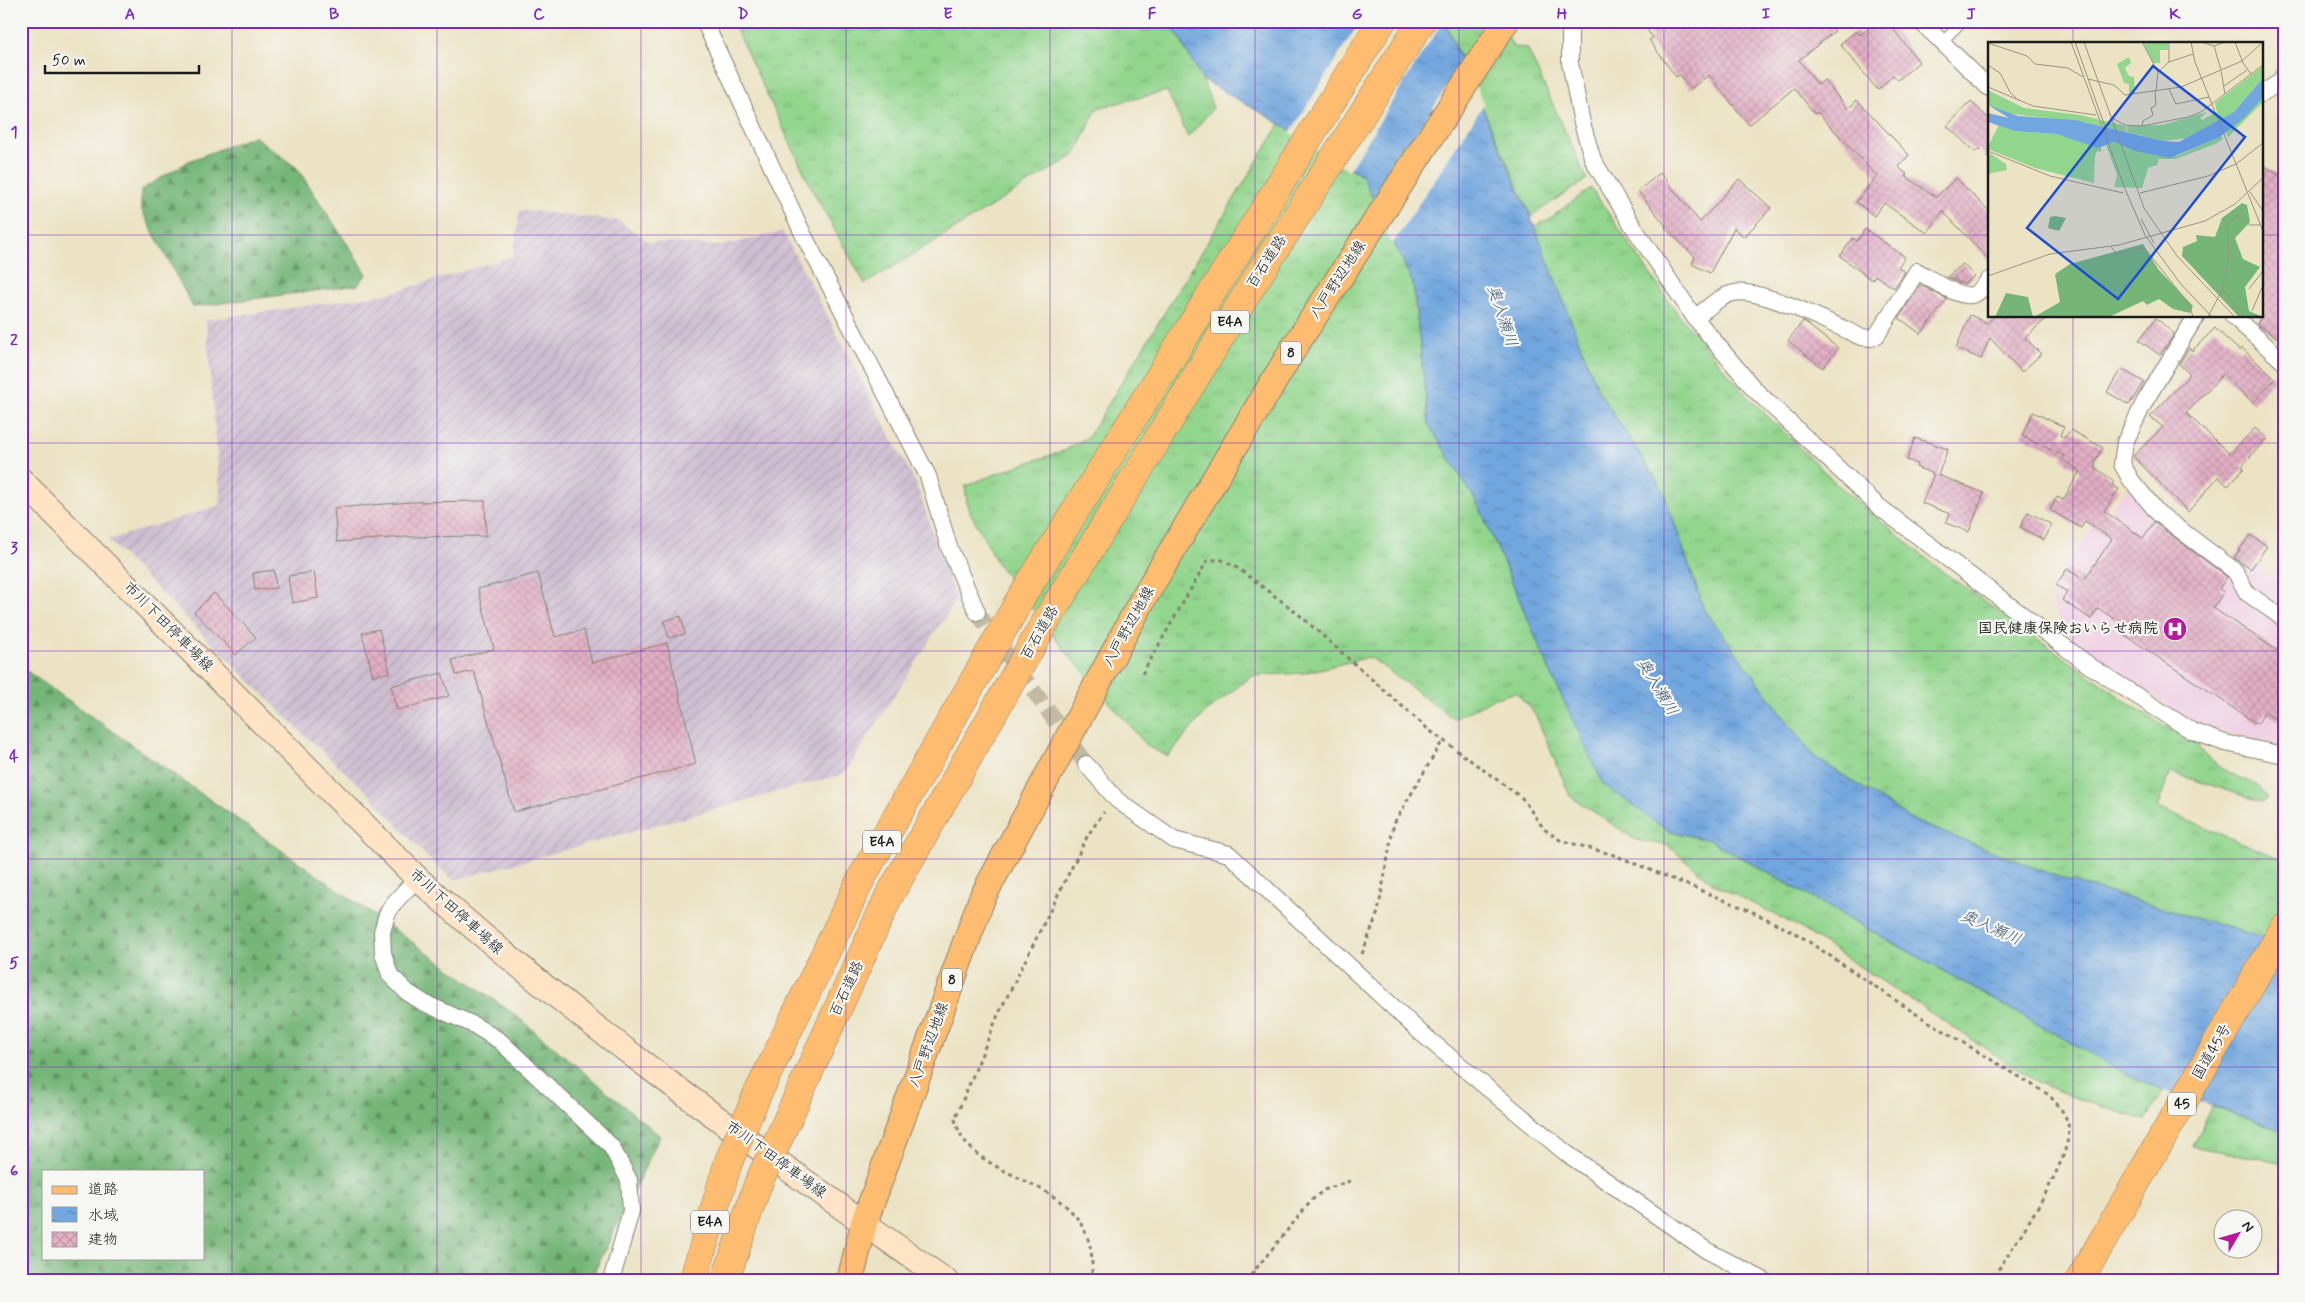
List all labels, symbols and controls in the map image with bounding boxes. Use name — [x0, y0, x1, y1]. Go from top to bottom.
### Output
text: A — [125, 4, 135, 25]
text: B — [329, 4, 339, 25]
text: C — [533, 4, 545, 25]
text: D — [737, 4, 749, 25]
text: E — [943, 4, 953, 25]
text: F — [1148, 4, 1157, 25]
text: G — [1352, 4, 1363, 25]
text: H — [1557, 4, 1568, 25]
text: I — [1762, 4, 1771, 25]
text: J — [1966, 4, 1976, 25]
text: K — [2169, 4, 2181, 25]
scale bar — [45, 42, 199, 74]
inset map — [1988, 42, 2262, 318]
text: 50 m — [52, 51, 86, 71]
text: 1 — [10, 122, 18, 143]
street label: 百石道路 — [1242, 231, 1292, 293]
street label: 八戸野辺地線 — [1305, 237, 1371, 323]
water label: 奥入瀬川 — [1482, 282, 1522, 350]
road number: E4A — [1211, 311, 1249, 334]
text: 2 — [10, 330, 18, 351]
road number: 8 — [1281, 342, 1301, 364]
text: 3 — [10, 538, 18, 559]
street label: 市川下田停車場線 — [118, 577, 218, 677]
street label: 八戸野辺地線 — [1098, 583, 1160, 671]
street label: 百石道路 — [1016, 602, 1064, 664]
hospital icon: 国民健康保険おいらせ病院 — [2162, 616, 2188, 642]
place label: 国民健康保険おいらせ病院 — [1978, 619, 2158, 639]
water label: 奥入瀬川 — [1632, 654, 1682, 720]
text: 4 — [9, 746, 19, 767]
road number: E4A — [863, 830, 901, 854]
street label: 市川下田停車場線 — [405, 864, 507, 960]
water label: 奥入瀬川 — [1957, 905, 2025, 951]
text: 5 — [9, 953, 19, 974]
street label: 百石道路 — [825, 958, 869, 1020]
road number: 8 — [942, 968, 962, 992]
street label: 八戸野辺地線 — [904, 999, 954, 1091]
street label: 国道45号 — [2188, 1020, 2236, 1084]
road number: 45 — [2168, 1092, 2196, 1116]
street label: 市川下田停車場線 — [722, 1117, 830, 1203]
text: 6 — [10, 1161, 18, 1182]
legend — [42, 1170, 205, 1260]
text: 道路 — [88, 1180, 118, 1200]
text: 水域 — [88, 1206, 118, 1226]
road number: E4A — [691, 1210, 729, 1234]
north arrow — [2212, 1210, 2262, 1260]
text: N — [2237, 1217, 2257, 1236]
text: 建物 — [88, 1230, 118, 1250]

